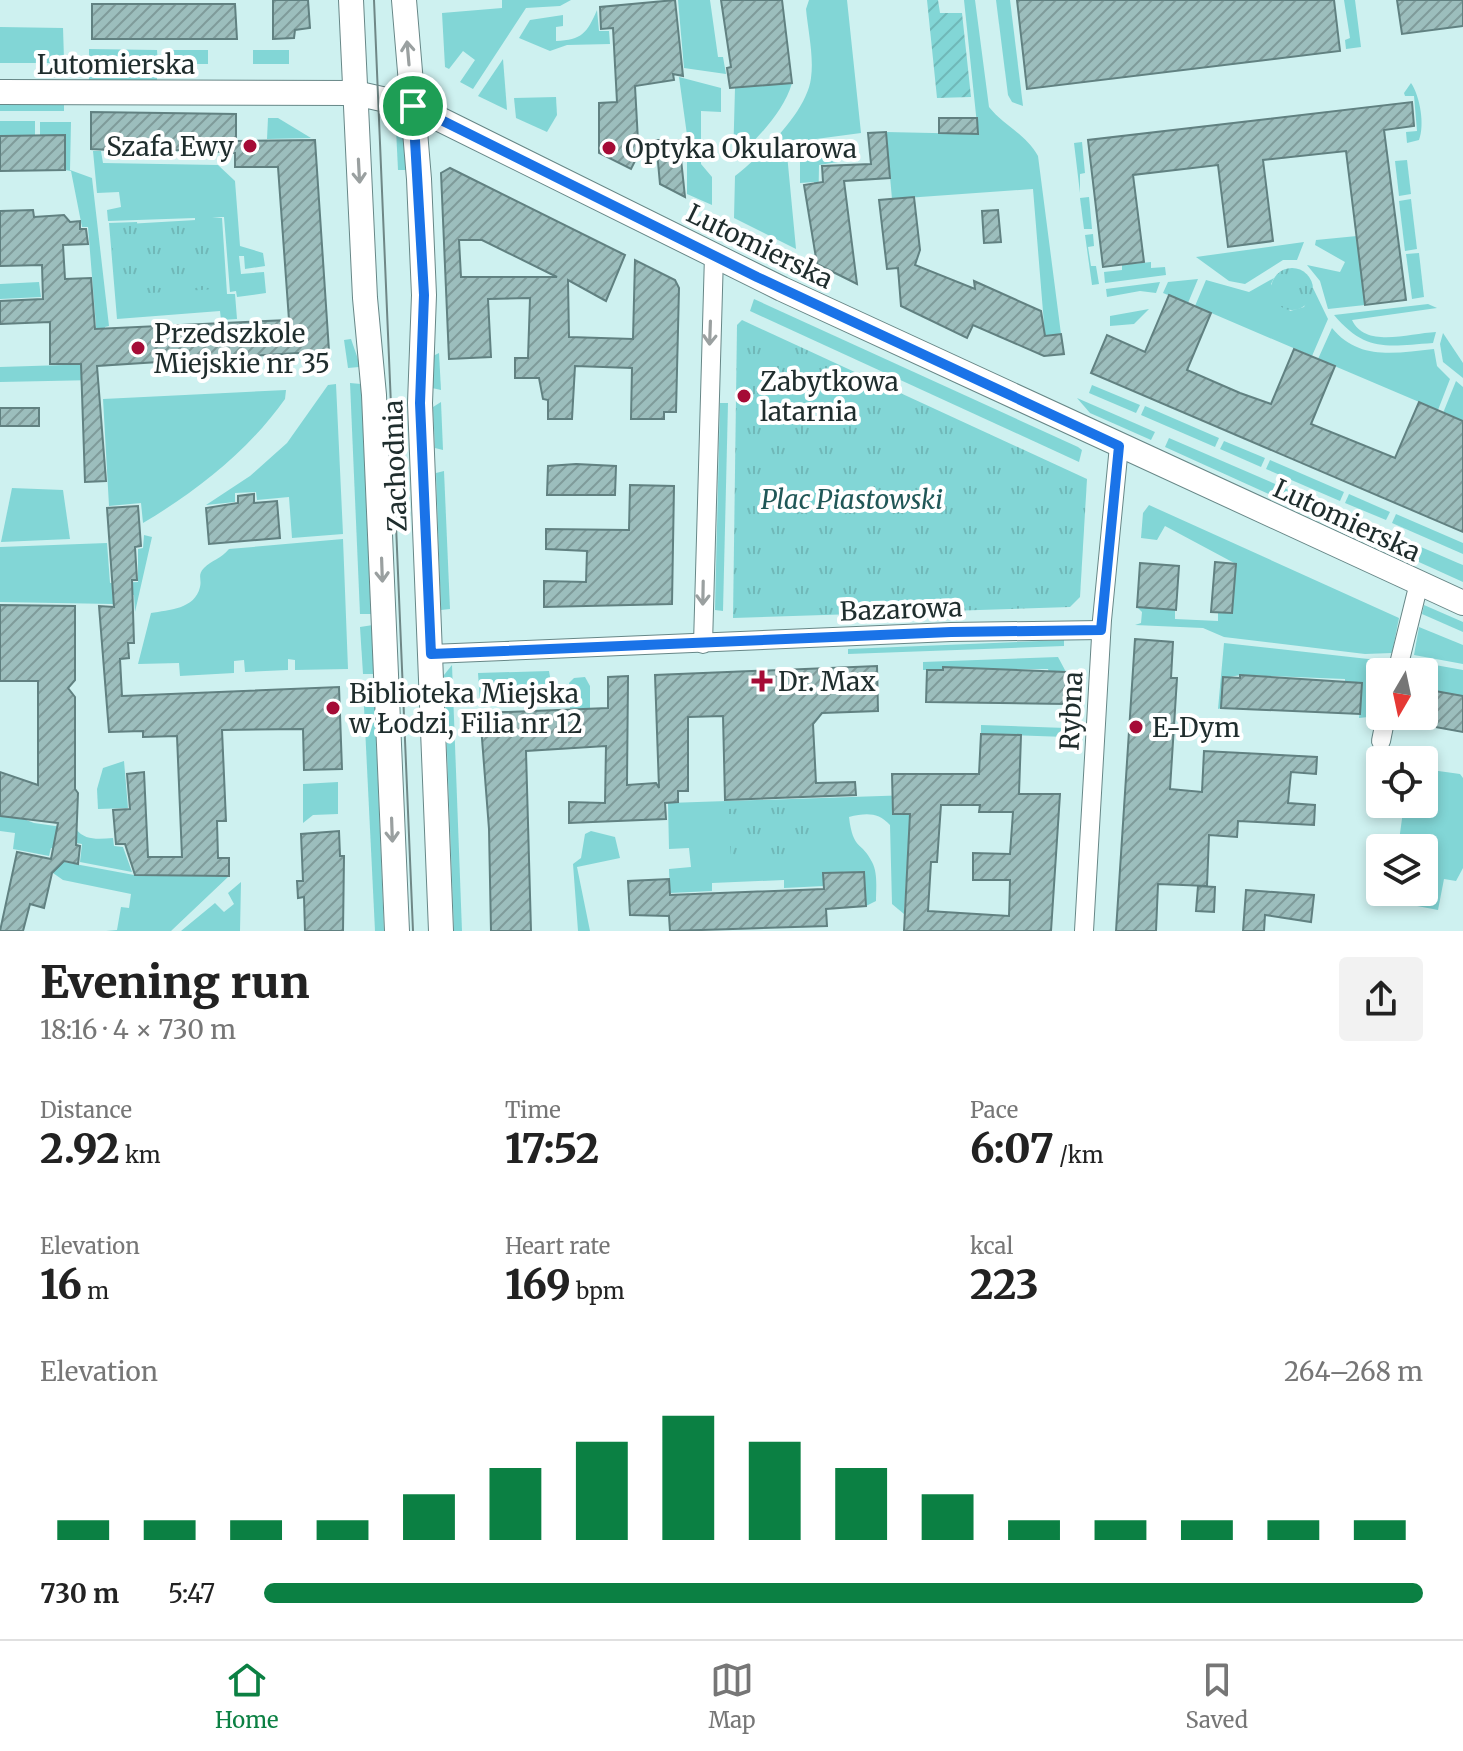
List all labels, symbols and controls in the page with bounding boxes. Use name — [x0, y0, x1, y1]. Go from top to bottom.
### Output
one-way arrow — [400, 40, 415, 67]
street label: Lutomierska — [37, 48, 195, 81]
pin — [379, 72, 447, 140]
icon: arrive — [391, 84, 435, 128]
place label: Szafa Ewy — [106, 130, 235, 163]
place label: Optyka Okularowa — [625, 132, 857, 165]
marker: Szafa Ewy — [241, 137, 259, 155]
marker: Optyka Okularowa — [600, 139, 618, 157]
one-way arrow — [352, 157, 367, 184]
street label: Lutomierska — [682, 196, 839, 296]
place label: Przedszkole Miejskie nr 35 — [154, 317, 330, 380]
one-way arrow — [703, 319, 718, 346]
marker: Przedszkole Miejskie nr 35 — [129, 339, 147, 357]
place label: Zabytkowa latarnia — [760, 365, 899, 428]
marker: Zabytkowa latarnia — [735, 387, 753, 405]
street label: Zachodnia — [376, 399, 414, 533]
street label: Lutomierska — [1268, 472, 1426, 568]
park label: Plac Piastowski — [761, 483, 943, 516]
one-way arrow — [374, 556, 389, 583]
one-way arrow — [696, 579, 711, 606]
street label: Bazarowa — [839, 590, 963, 628]
north arrow — [1366, 658, 1438, 730]
map controls — [1366, 658, 1438, 906]
place label: Dr. Max — [778, 665, 876, 698]
street label: Rybna — [1052, 670, 1090, 751]
marker: Dr. Max — [753, 672, 771, 690]
place label: Biblioteka Miejska w Łodzi, Filia nr 12 — [348, 677, 583, 740]
marker: Biblioteka Miejska w Łodzi, Filia nr 12 — [324, 699, 342, 717]
place label: E-Dym — [1152, 711, 1240, 744]
marker: E-Dym — [1127, 718, 1145, 736]
button: locate — [1366, 746, 1438, 818]
one-way arrow — [385, 816, 400, 843]
button: layers — [1366, 834, 1438, 906]
text: Evening run — [40, 955, 309, 1010]
button: share — [1339, 957, 1423, 1041]
text: 18:16 · 4 × 730 m — [40, 1013, 236, 1046]
text: Distance — [40, 1096, 132, 1124]
text: Time — [505, 1096, 561, 1124]
text: Pace — [970, 1096, 1018, 1124]
text: 2.92 — [40, 1124, 120, 1174]
text: 17:52 — [505, 1124, 599, 1174]
text: 6:07 — [970, 1124, 1054, 1174]
text: km — [120, 1141, 161, 1169]
text: /km — [1054, 1141, 1103, 1169]
text: Elevation — [40, 1232, 140, 1260]
text: Heart rate — [505, 1232, 610, 1260]
text: kcal — [970, 1232, 1013, 1260]
text: 16 — [40, 1260, 82, 1310]
text: 169 — [505, 1260, 571, 1310]
text: 223 — [970, 1260, 1039, 1310]
text: m — [82, 1277, 109, 1305]
text: bpm — [571, 1277, 625, 1305]
text: Elevation — [40, 1355, 158, 1388]
text: 264–268 m — [1284, 1355, 1423, 1388]
text: 730 m — [40, 1577, 119, 1610]
text: 5:47 — [168, 1577, 215, 1610]
tab: Home — [215, 1658, 278, 1734]
tab: Map — [709, 1658, 755, 1734]
tab: Saved — [1186, 1658, 1248, 1734]

